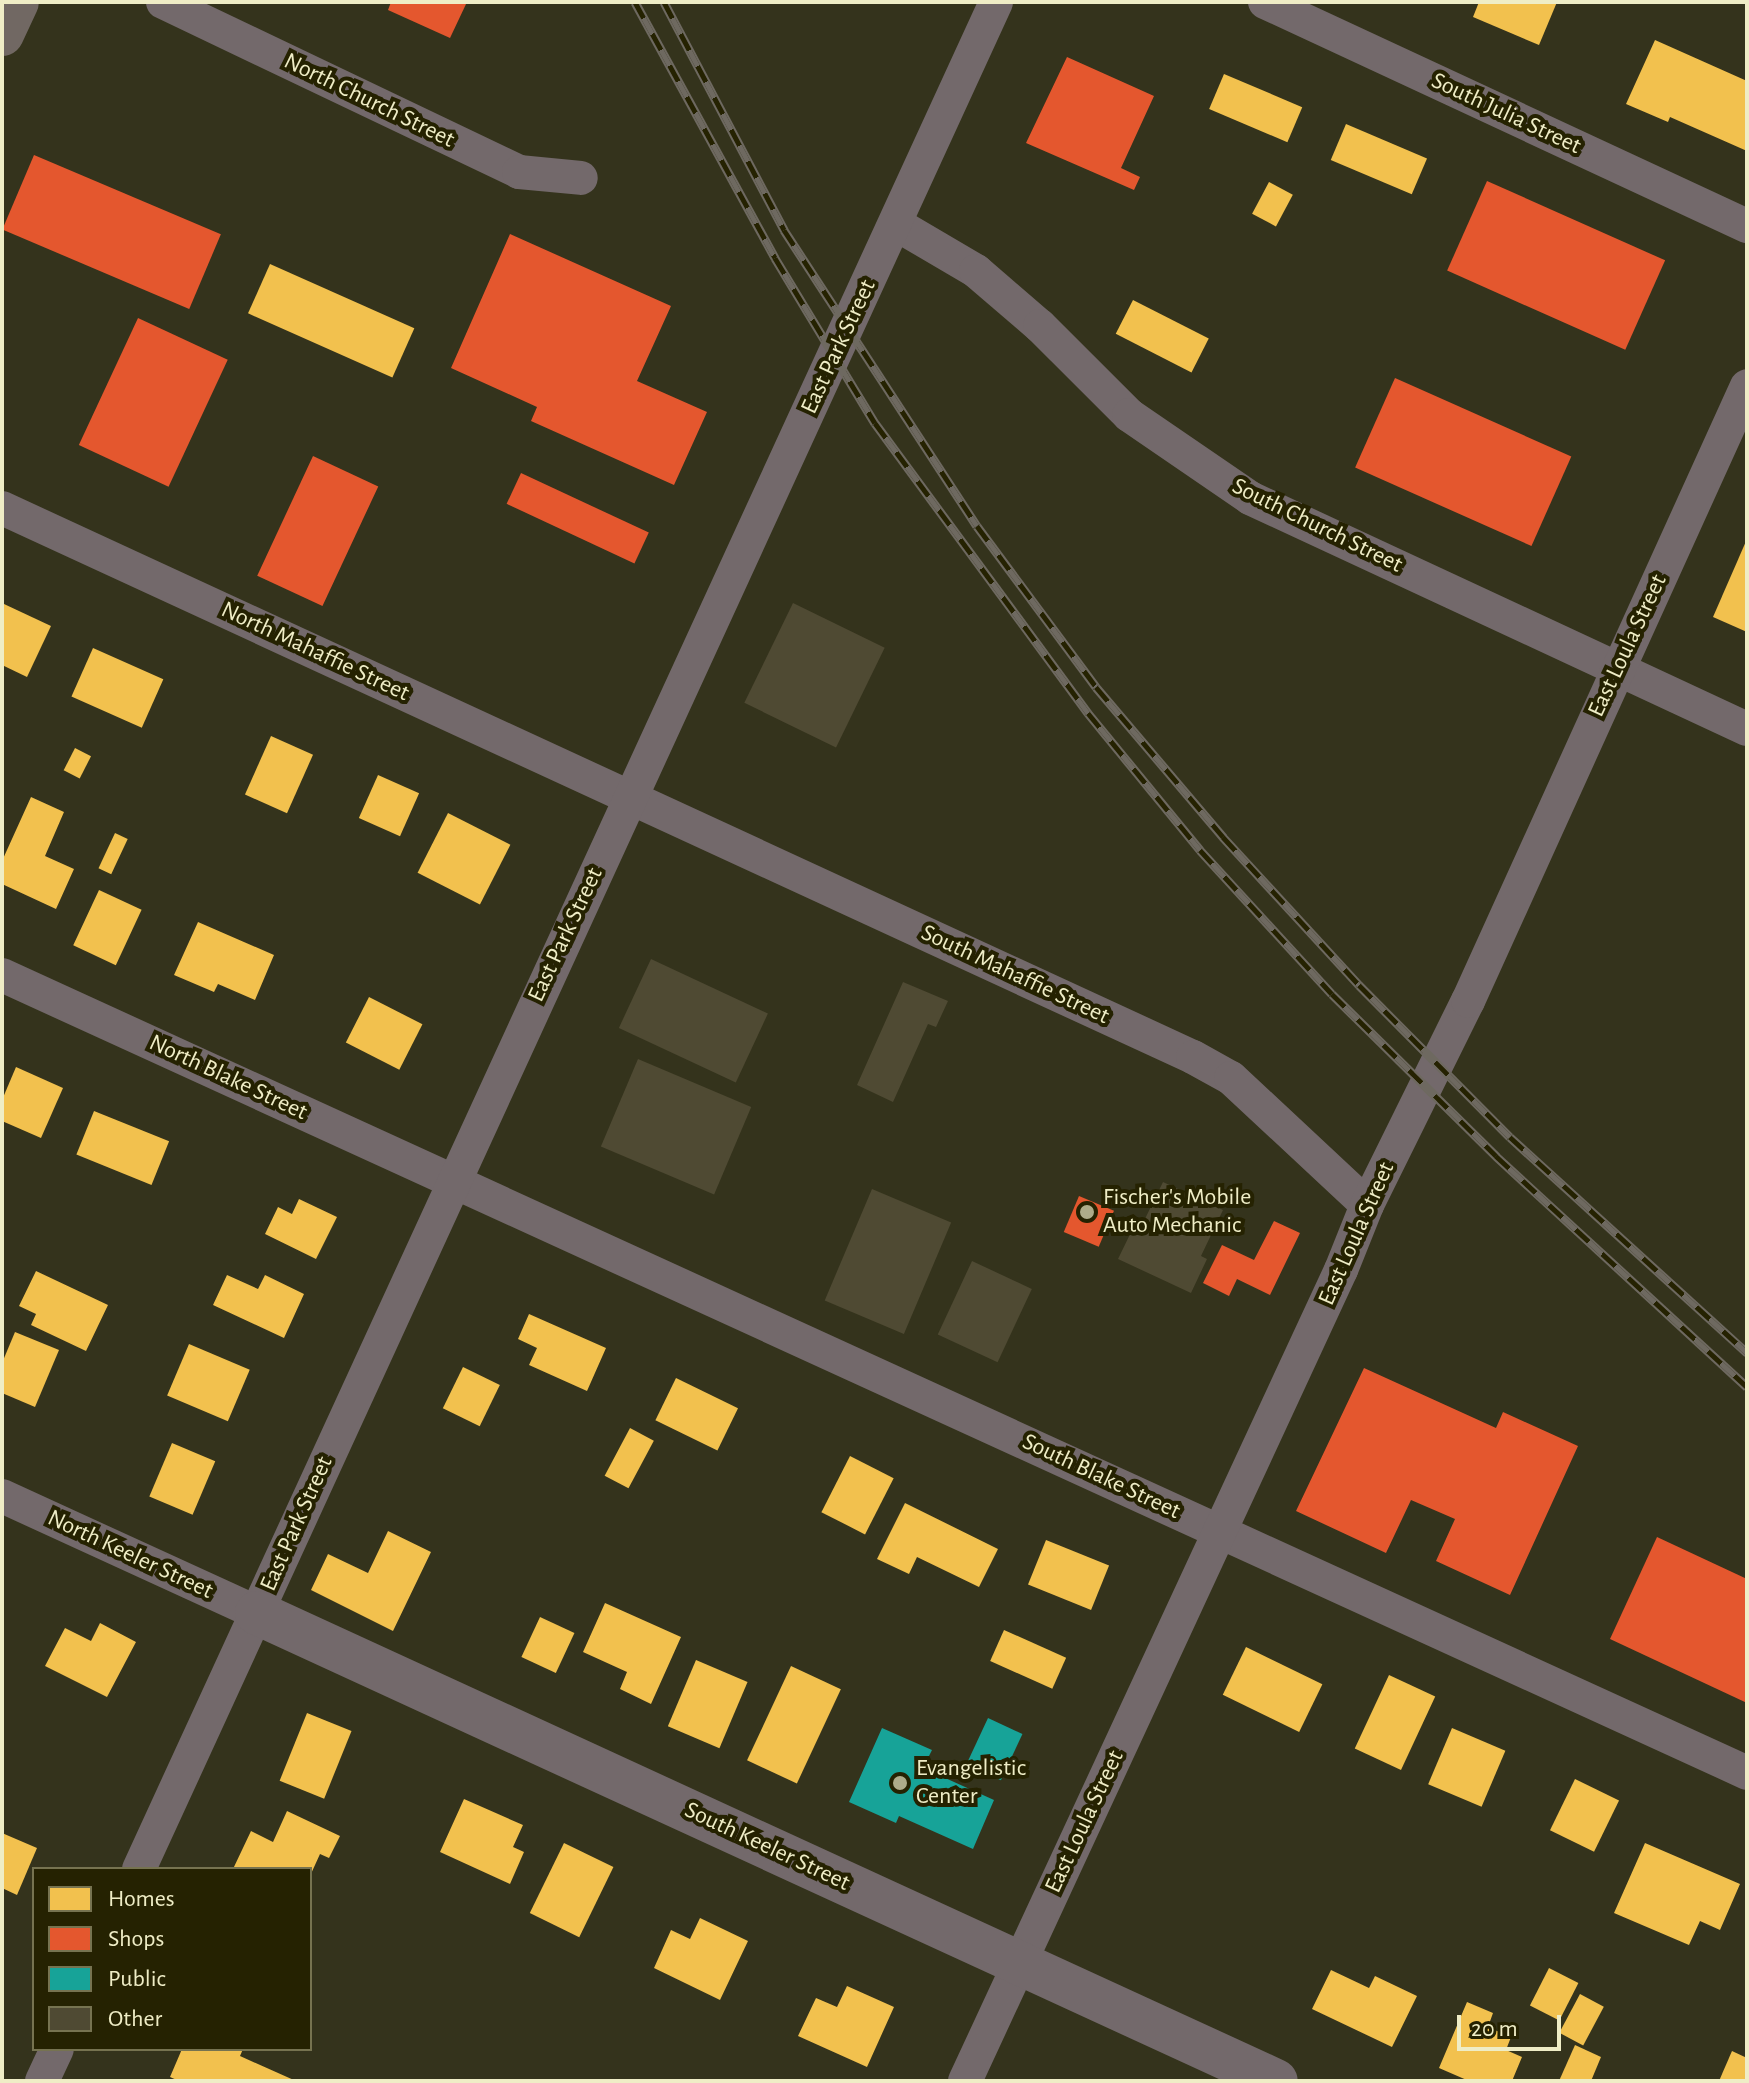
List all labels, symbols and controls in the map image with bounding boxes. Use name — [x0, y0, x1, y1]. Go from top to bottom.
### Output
street label: North Church Street — [279, 47, 459, 155]
street label: South Julia Street — [1427, 67, 1585, 161]
street label: East Park Street — [795, 275, 883, 419]
street label: South Church Street — [1227, 472, 1407, 580]
street label: East Loula Street — [1582, 570, 1674, 722]
street label: North Mahaffie Street — [216, 596, 414, 708]
street label: East Park Street — [522, 863, 610, 1007]
street label: South Mahaffie Street — [916, 919, 1114, 1031]
street label: North Blake Street — [144, 1029, 312, 1127]
street label: East Loula Street — [1313, 1158, 1401, 1310]
place label: Fischer's Mobile Auto Mechanic — [1103, 1184, 1251, 1240]
marker: Fischer's Mobile Auto Mechanic — [1078, 1203, 1096, 1221]
street label: South Blake Street — [1017, 1428, 1185, 1526]
street label: East Park Street — [254, 1452, 340, 1596]
street label: North Keeler Street — [43, 1504, 217, 1606]
street label: East Loula Street — [1039, 1746, 1131, 1898]
place label: Evangelistic Center — [916, 1755, 1026, 1811]
marker: Evangelistic Center — [891, 1774, 909, 1792]
street label: South Keeler Street — [680, 1796, 854, 1898]
legend — [32, 1867, 312, 2051]
text: Homes — [108, 1887, 175, 1911]
text: Shops — [108, 1927, 164, 1951]
text: Public — [108, 1967, 166, 1991]
scale bar — [1461, 1999, 1565, 2049]
text: Other — [108, 2007, 162, 2031]
text: 20 m — [1471, 2017, 1518, 2041]

